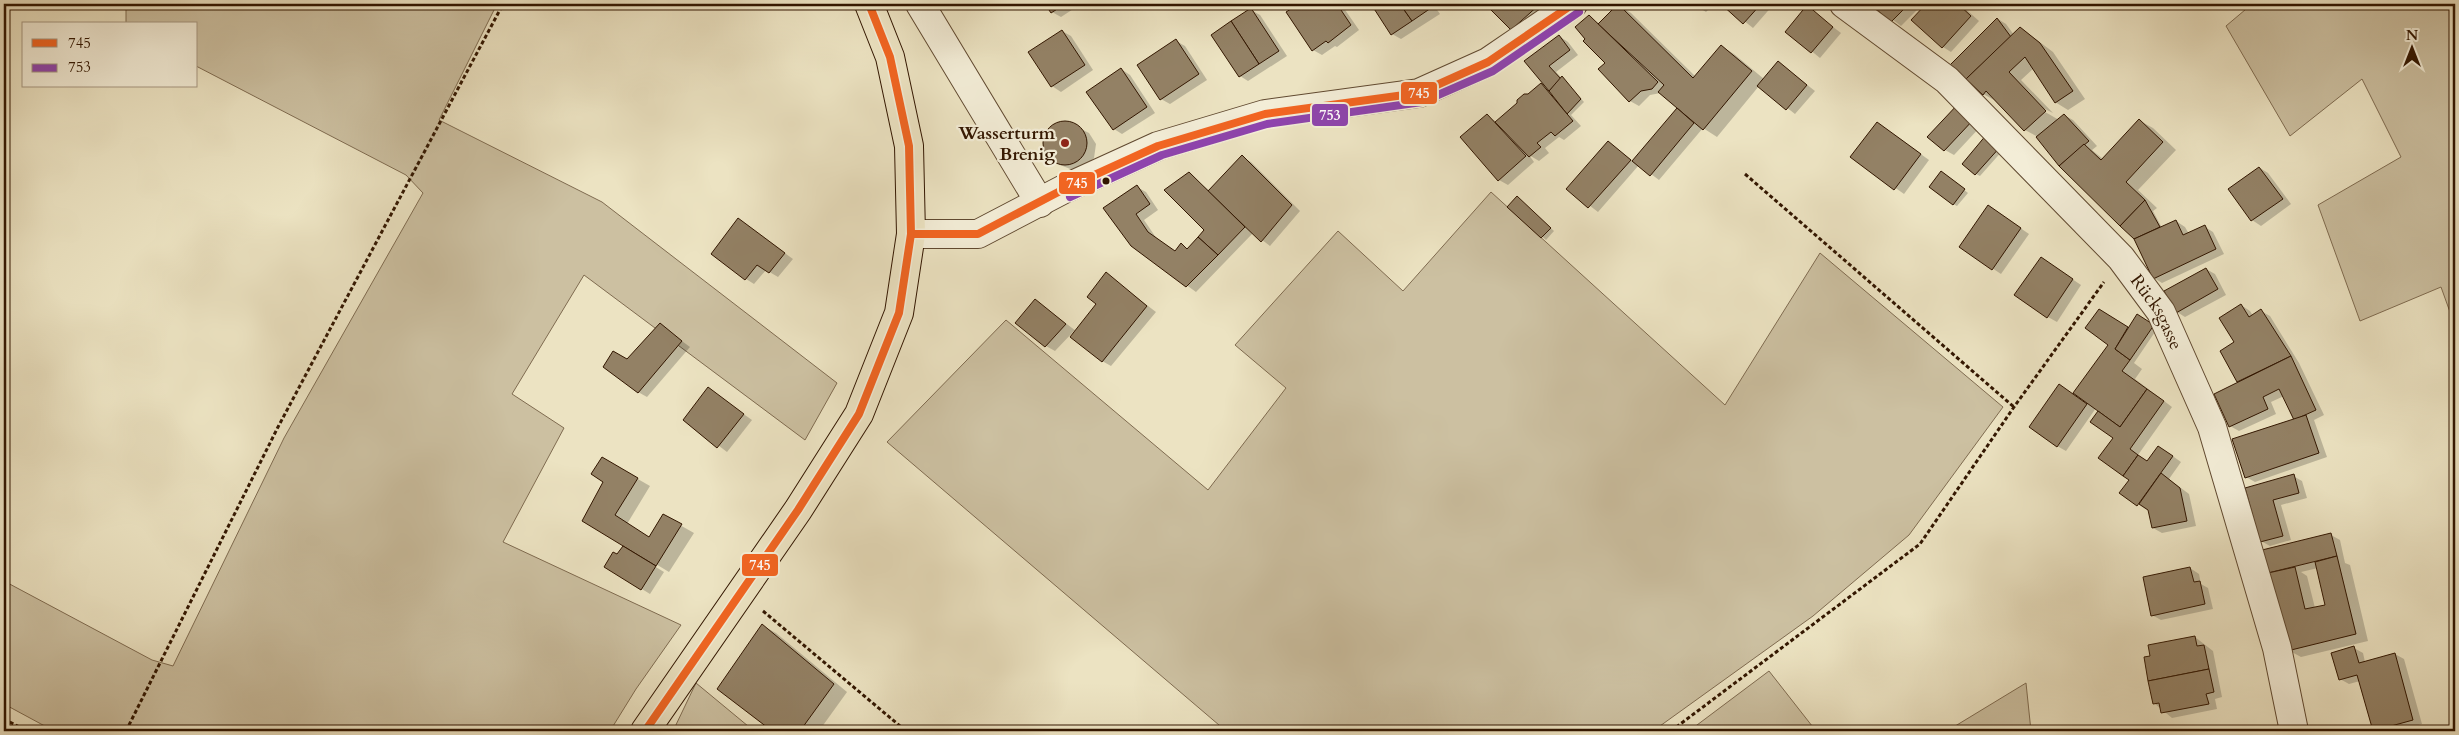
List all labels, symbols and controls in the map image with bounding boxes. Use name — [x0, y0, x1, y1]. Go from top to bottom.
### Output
legend — [22, 22, 198, 88]
north arrow — [2386, 22, 2436, 72]
text: N — [2406, 26, 2418, 45]
text: 745 — [68, 33, 91, 53]
text: 753 — [68, 57, 91, 77]
line badge: 745 — [1400, 81, 1438, 105]
text: 745 — [1408, 84, 1430, 103]
line badge: 753 — [1311, 103, 1349, 127]
text: 753 — [1319, 106, 1341, 125]
place label: Wasserturm Brenig — [957, 121, 1055, 167]
marker: Wasserturm Brenig — [1059, 137, 1071, 149]
line badge: 745 — [1058, 171, 1096, 195]
text: 745 — [1066, 174, 1088, 193]
unlabelled marker — [1101, 176, 1111, 186]
street label: Rücksgasse — [2125, 269, 2189, 354]
line badge: 745 — [741, 553, 779, 577]
text: 745 — [749, 556, 771, 575]

